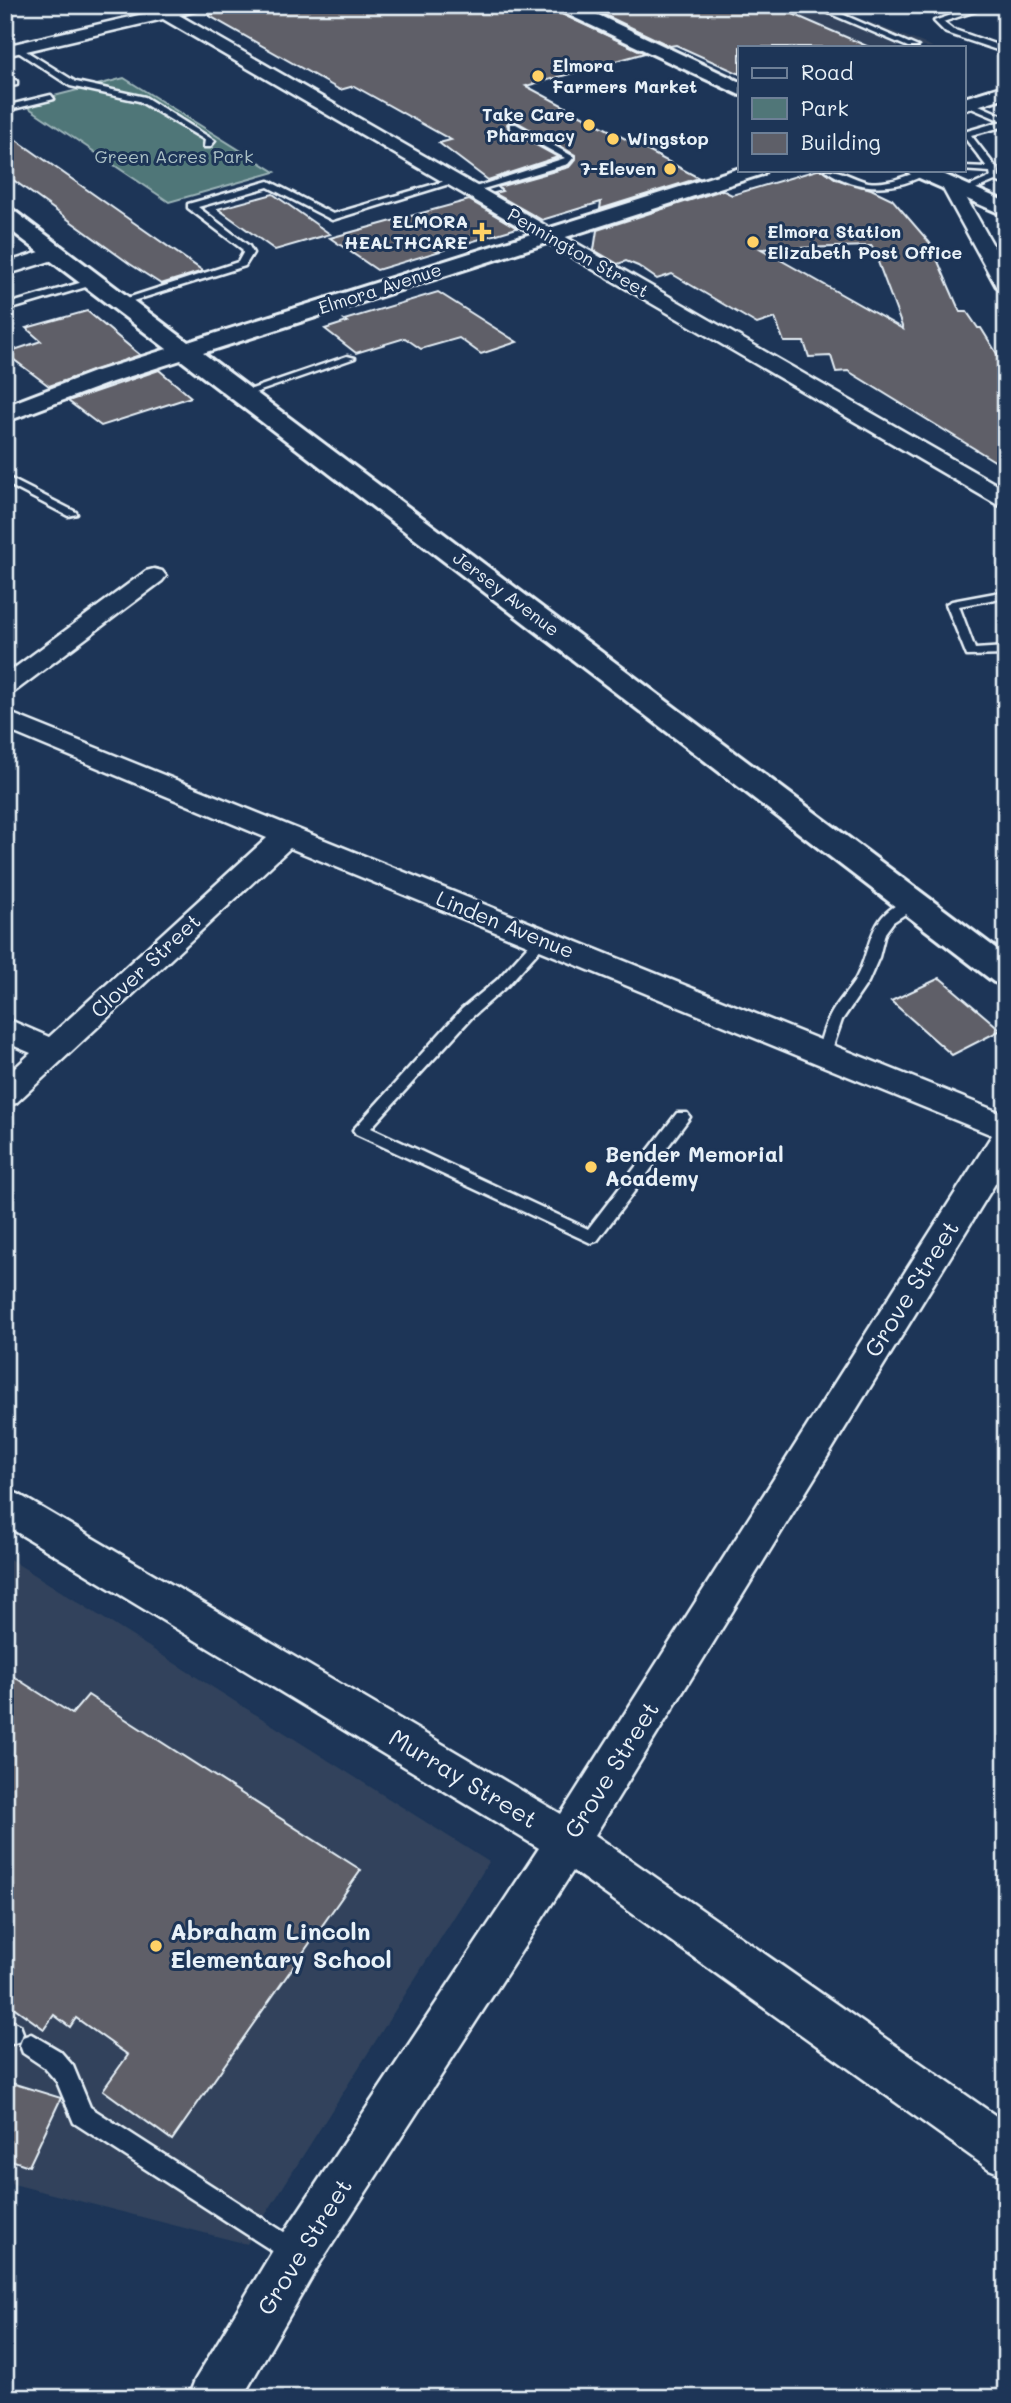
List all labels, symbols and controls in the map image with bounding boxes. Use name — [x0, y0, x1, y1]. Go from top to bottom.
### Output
legend — [738, 46, 965, 172]
place label: Elmora Farmers Market — [552, 53, 697, 98]
text: Road — [801, 58, 853, 85]
marker: Elmora Farmers Market — [530, 68, 546, 84]
text: Park — [801, 94, 849, 121]
place label: Take Care Pharmacy — [482, 102, 575, 147]
marker: Take Care Pharmacy — [581, 117, 597, 133]
place label: Wingstop — [627, 126, 709, 150]
text: Building — [801, 128, 881, 155]
marker: Wingstop — [605, 131, 621, 147]
park label: Green Acres Park — [95, 144, 253, 168]
place label: 7-Eleven — [580, 156, 656, 180]
marker: 7-Eleven — [662, 161, 678, 177]
street label: Pennington Street — [503, 202, 654, 302]
place label: ELMORA HEALTHCARE — [344, 209, 468, 254]
place label: Elmora Station Elizabeth Post Office — [767, 219, 962, 264]
marker: ELMORA HEALTHCARE — [474, 224, 490, 240]
marker: Elmora Station Elizabeth Post Office — [745, 234, 761, 250]
street label: Elmora Avenue — [315, 257, 444, 319]
street label: Jersey Avenue — [449, 545, 565, 641]
street label: Linden Avenue — [433, 884, 579, 964]
street label: Clover Street — [84, 907, 206, 1023]
place label: Bender Memorial Academy — [605, 1140, 784, 1192]
marker: Bender Memorial Academy — [583, 1159, 599, 1175]
street label: Grove Street — [856, 1214, 965, 1362]
street label: Grove Street — [556, 1695, 665, 1843]
street label: Murray Street — [384, 1721, 544, 1834]
place label: Abraham Lincoln Elementary School — [170, 1915, 392, 1974]
marker: Abraham Lincoln Elementary School — [148, 1938, 164, 1954]
street label: Grove Street — [249, 2172, 358, 2320]

